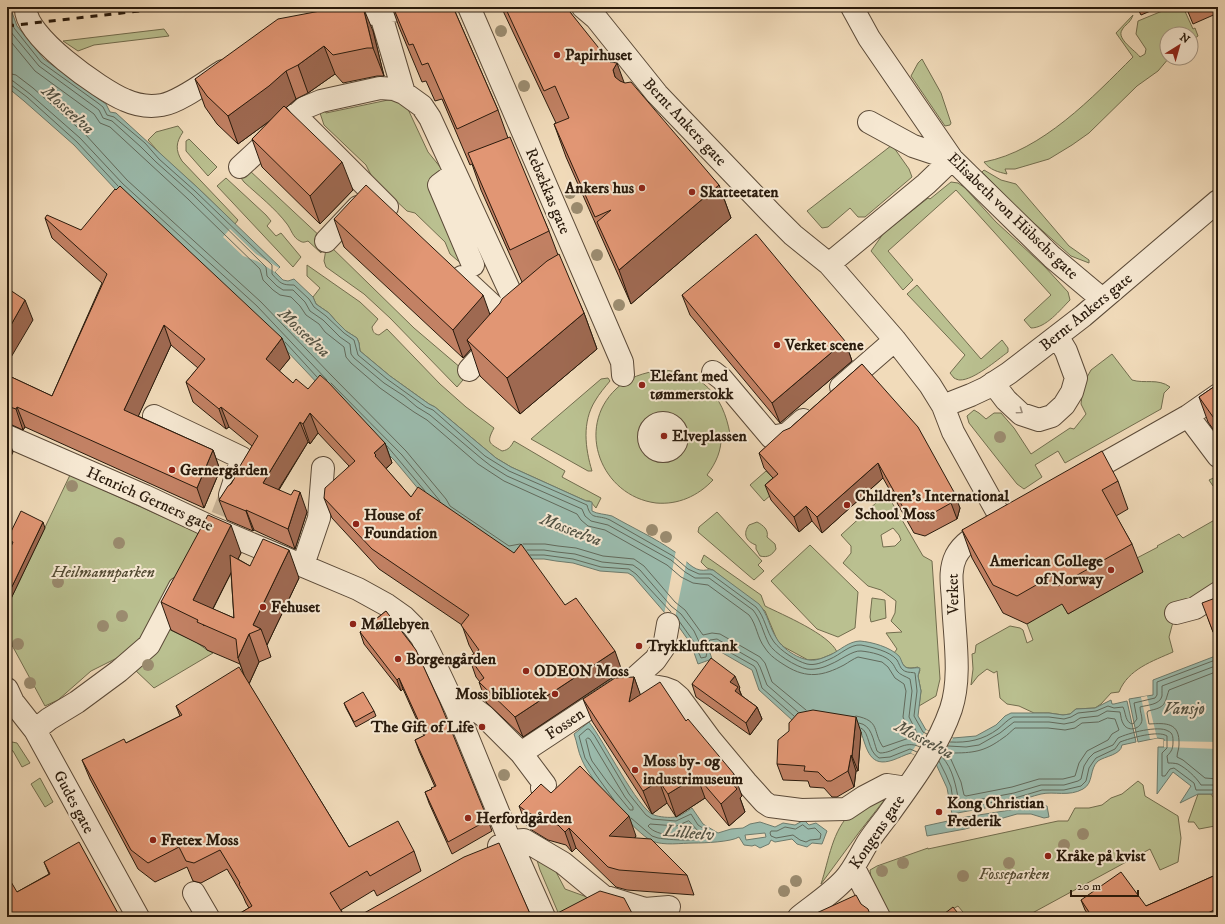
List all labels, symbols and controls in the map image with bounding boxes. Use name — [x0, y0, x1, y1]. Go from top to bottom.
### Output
north arrow — [1159, 26, 1199, 66]
text: N — [1177, 31, 1192, 47]
place label: Papirhuset — [565, 45, 633, 65]
marker: Papirhuset — [552, 50, 562, 60]
street label: Bernt Ankers gate — [639, 74, 731, 171]
water label: Mosseelva — [36, 80, 99, 139]
street label: Rebækkas gate — [521, 145, 575, 237]
street label: Elisabeth von Hübschs gate — [943, 148, 1083, 284]
place label: Ankers hus — [564, 178, 635, 198]
place label: Skatteetaten — [700, 182, 779, 202]
marker: Ankers hus — [637, 183, 647, 193]
marker: Skatteetaten — [687, 187, 697, 197]
street label: Bernt Ankers gate — [1036, 268, 1137, 356]
water label: Mosseelva — [273, 303, 335, 363]
place label: Verket scene — [784, 335, 864, 355]
marker: Verket scene — [772, 340, 782, 350]
place label: Elefant med tømmerstokk — [650, 366, 735, 404]
marker: Elefant med tømmerstokk — [637, 380, 647, 390]
one-way arrow — [1015, 406, 1022, 413]
place label: Elveplassen — [672, 426, 748, 446]
marker: Elveplassen — [659, 431, 669, 441]
place label: Gernergården — [180, 460, 269, 480]
street label: Henrich Gerners gate — [83, 462, 217, 536]
marker: Gernergården — [167, 465, 177, 475]
place label: Children's International School Moss — [855, 486, 1010, 524]
marker: Children's International School Moss — [842, 500, 852, 510]
place label: House of Foundation — [364, 505, 438, 543]
water label: Mosseelva — [537, 508, 605, 552]
marker: House of Foundation — [351, 519, 361, 529]
place label: American College of Norway — [989, 551, 1103, 589]
park label: Heilmannparken — [50, 562, 155, 582]
marker: American College of Norway — [1106, 565, 1116, 575]
street label: Verket — [943, 573, 963, 616]
place label: Fehuset — [271, 597, 321, 617]
marker: Fehuset — [258, 602, 268, 612]
place label: Møllebyen — [361, 614, 430, 634]
marker: Møllebyen — [348, 619, 358, 629]
place label: Trykklufttank — [646, 636, 739, 656]
marker: Trykklufttank — [634, 641, 644, 651]
place label: Borgengården — [406, 649, 497, 669]
marker: Borgengården — [393, 654, 403, 664]
place label: ODEON Moss — [534, 661, 629, 681]
marker: ODEON Moss — [521, 666, 531, 676]
place label: Moss bibliotek — [455, 684, 548, 704]
marker: Moss bibliotek — [550, 689, 560, 699]
water label: Vansjø — [1163, 698, 1205, 720]
street label: Fossen — [542, 703, 589, 744]
water label: Mosseelva — [890, 715, 957, 765]
place label: The Gift of Life — [370, 717, 474, 737]
marker: The Gift of Life — [477, 722, 487, 732]
place label: Moss by- og industrimuseum — [643, 751, 743, 789]
marker: Moss by- og industrimuseum — [630, 765, 640, 775]
street label: Gudes gate — [49, 767, 99, 837]
street label: Kongens gate — [845, 791, 909, 873]
place label: Kong Christian Frederik — [947, 793, 1045, 831]
marker: Kong Christian Frederik — [934, 807, 944, 817]
place label: Herfordgården — [476, 808, 573, 828]
marker: Herfordgården — [463, 813, 473, 823]
water label: Lilleelv — [662, 820, 715, 846]
place label: Fretex Moss — [161, 830, 239, 850]
marker: Fretex Moss — [148, 835, 158, 845]
place label: Kråke på kvist — [1056, 846, 1147, 866]
marker: Kråke på kvist — [1043, 851, 1053, 861]
park label: Fosseparken — [979, 864, 1049, 884]
scale bar — [1071, 872, 1138, 898]
text: 20 m — [1077, 879, 1101, 894]

